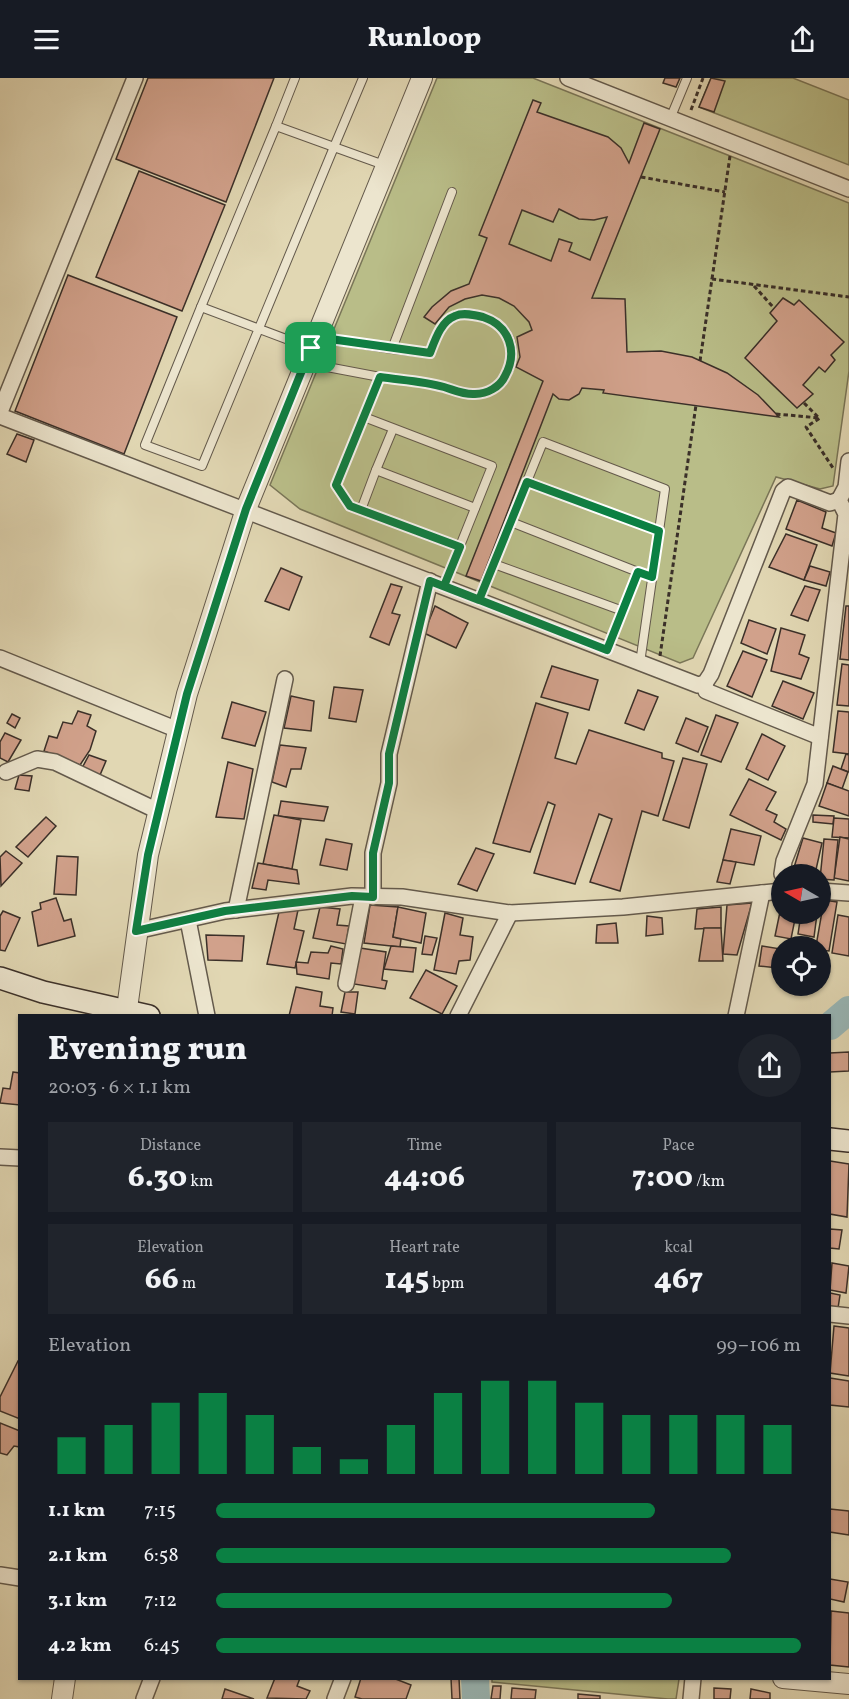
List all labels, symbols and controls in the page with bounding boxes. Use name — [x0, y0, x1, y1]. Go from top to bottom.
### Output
text: Runloop — [368, 20, 481, 58]
icon: menu — [30, 23, 63, 56]
icon: share — [786, 23, 819, 56]
pin — [285, 322, 336, 373]
icon: arrive — [294, 331, 327, 364]
north arrow — [771, 864, 831, 924]
map controls — [771, 864, 831, 996]
button: locate — [771, 936, 831, 996]
text: Evening run — [48, 1028, 247, 1074]
button: share — [738, 1034, 801, 1097]
text: 20:03 · 6 × 1.1 km — [48, 1074, 191, 1102]
text: Distance — [140, 1135, 201, 1157]
text: Time — [407, 1135, 442, 1157]
text: Pace — [662, 1135, 695, 1157]
text: 6.30 — [128, 1157, 187, 1199]
text: 44:06 — [384, 1157, 465, 1199]
text: 7:00 — [632, 1157, 693, 1199]
text: km — [187, 1171, 213, 1193]
text: /km — [693, 1171, 725, 1193]
text: Elevation — [137, 1237, 204, 1259]
text: Heart rate — [389, 1237, 460, 1259]
text: kcal — [664, 1237, 693, 1259]
text: 66 — [145, 1259, 179, 1301]
text: 145 — [385, 1259, 429, 1301]
text: 467 — [654, 1259, 703, 1301]
text: m — [179, 1273, 196, 1295]
text: bpm — [429, 1273, 464, 1295]
text: Elevation — [48, 1332, 131, 1360]
text: 99–106 m — [716, 1332, 801, 1360]
text: 1.1 km — [48, 1497, 105, 1525]
text: 7:15 — [144, 1497, 176, 1525]
text: 2.1 km — [48, 1542, 108, 1570]
text: 6:58 — [144, 1542, 179, 1570]
text: 3.1 km — [48, 1587, 107, 1615]
text: 7:12 — [144, 1587, 177, 1615]
text: 4.2 km — [48, 1632, 112, 1660]
text: 6:45 — [144, 1632, 180, 1660]

